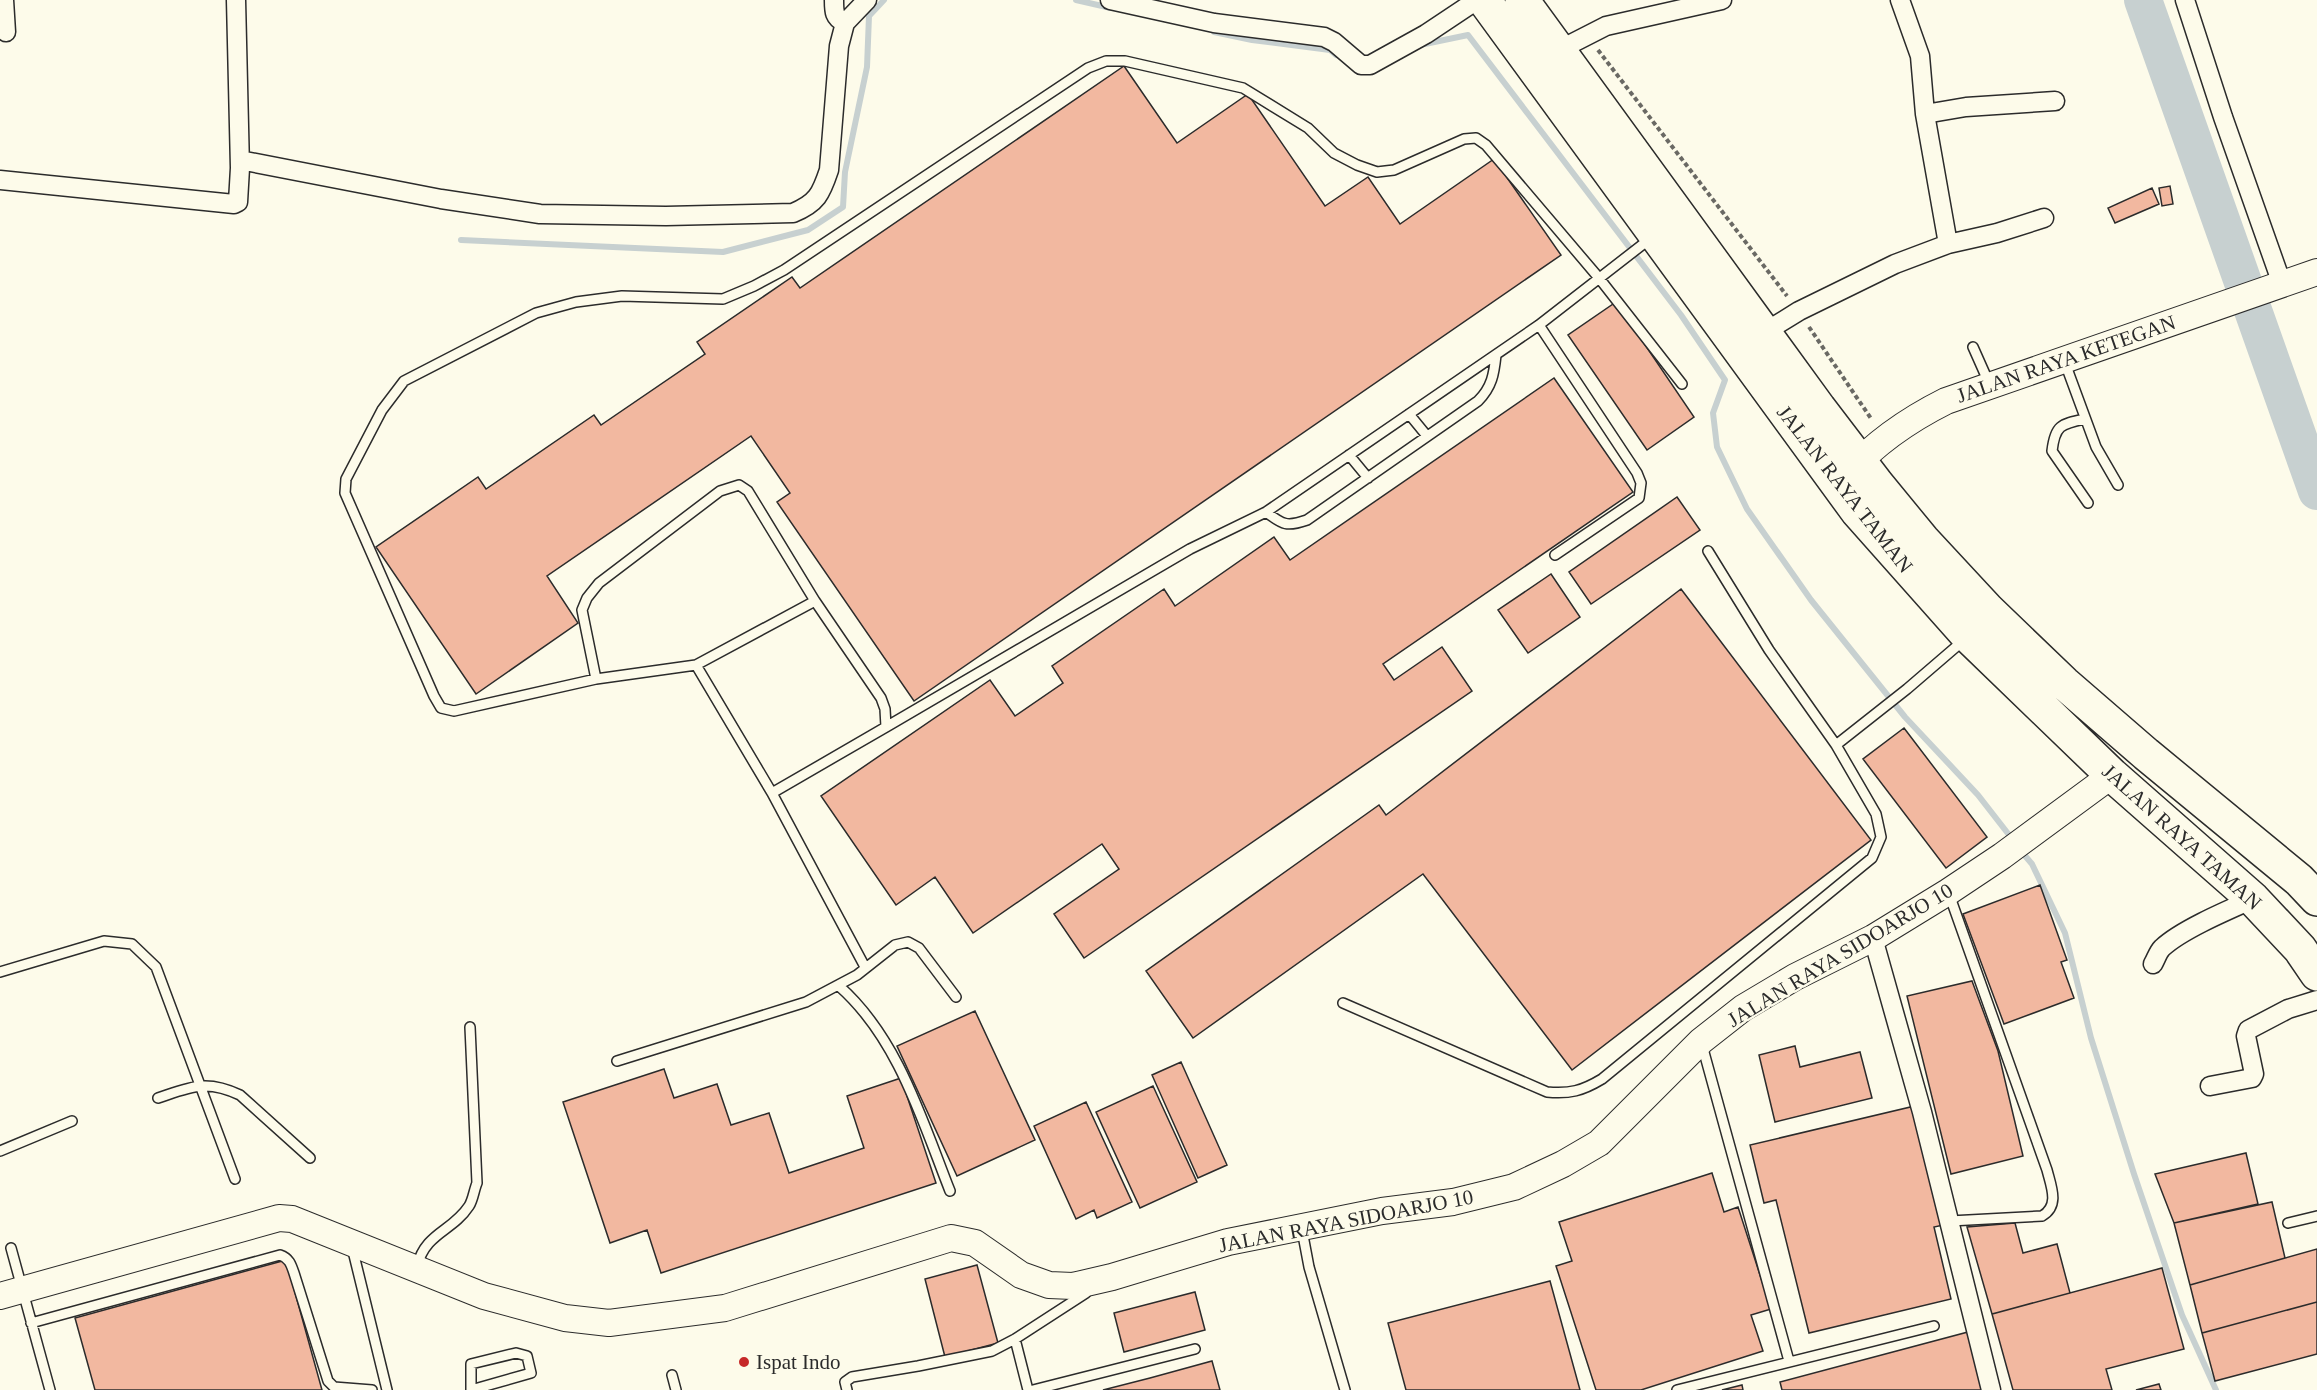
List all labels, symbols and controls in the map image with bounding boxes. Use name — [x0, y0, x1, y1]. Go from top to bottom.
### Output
street label: JALAN RAYA KETEGAN — [1953, 310, 2179, 408]
street label: JALAN RAYA TAMAN — [1772, 400, 1918, 578]
street label: JALAN RAYA TAMAN — [2097, 759, 2267, 915]
street label: JALAN RAYA SIDOARJO 10 — [1723, 878, 1957, 1032]
street label: JALAN RAYA SIDOARJO 10 — [1217, 1185, 1475, 1257]
place label: Ispat Indo — [756, 1350, 841, 1374]
marker: Ispat Indo — [737, 1355, 751, 1369]

